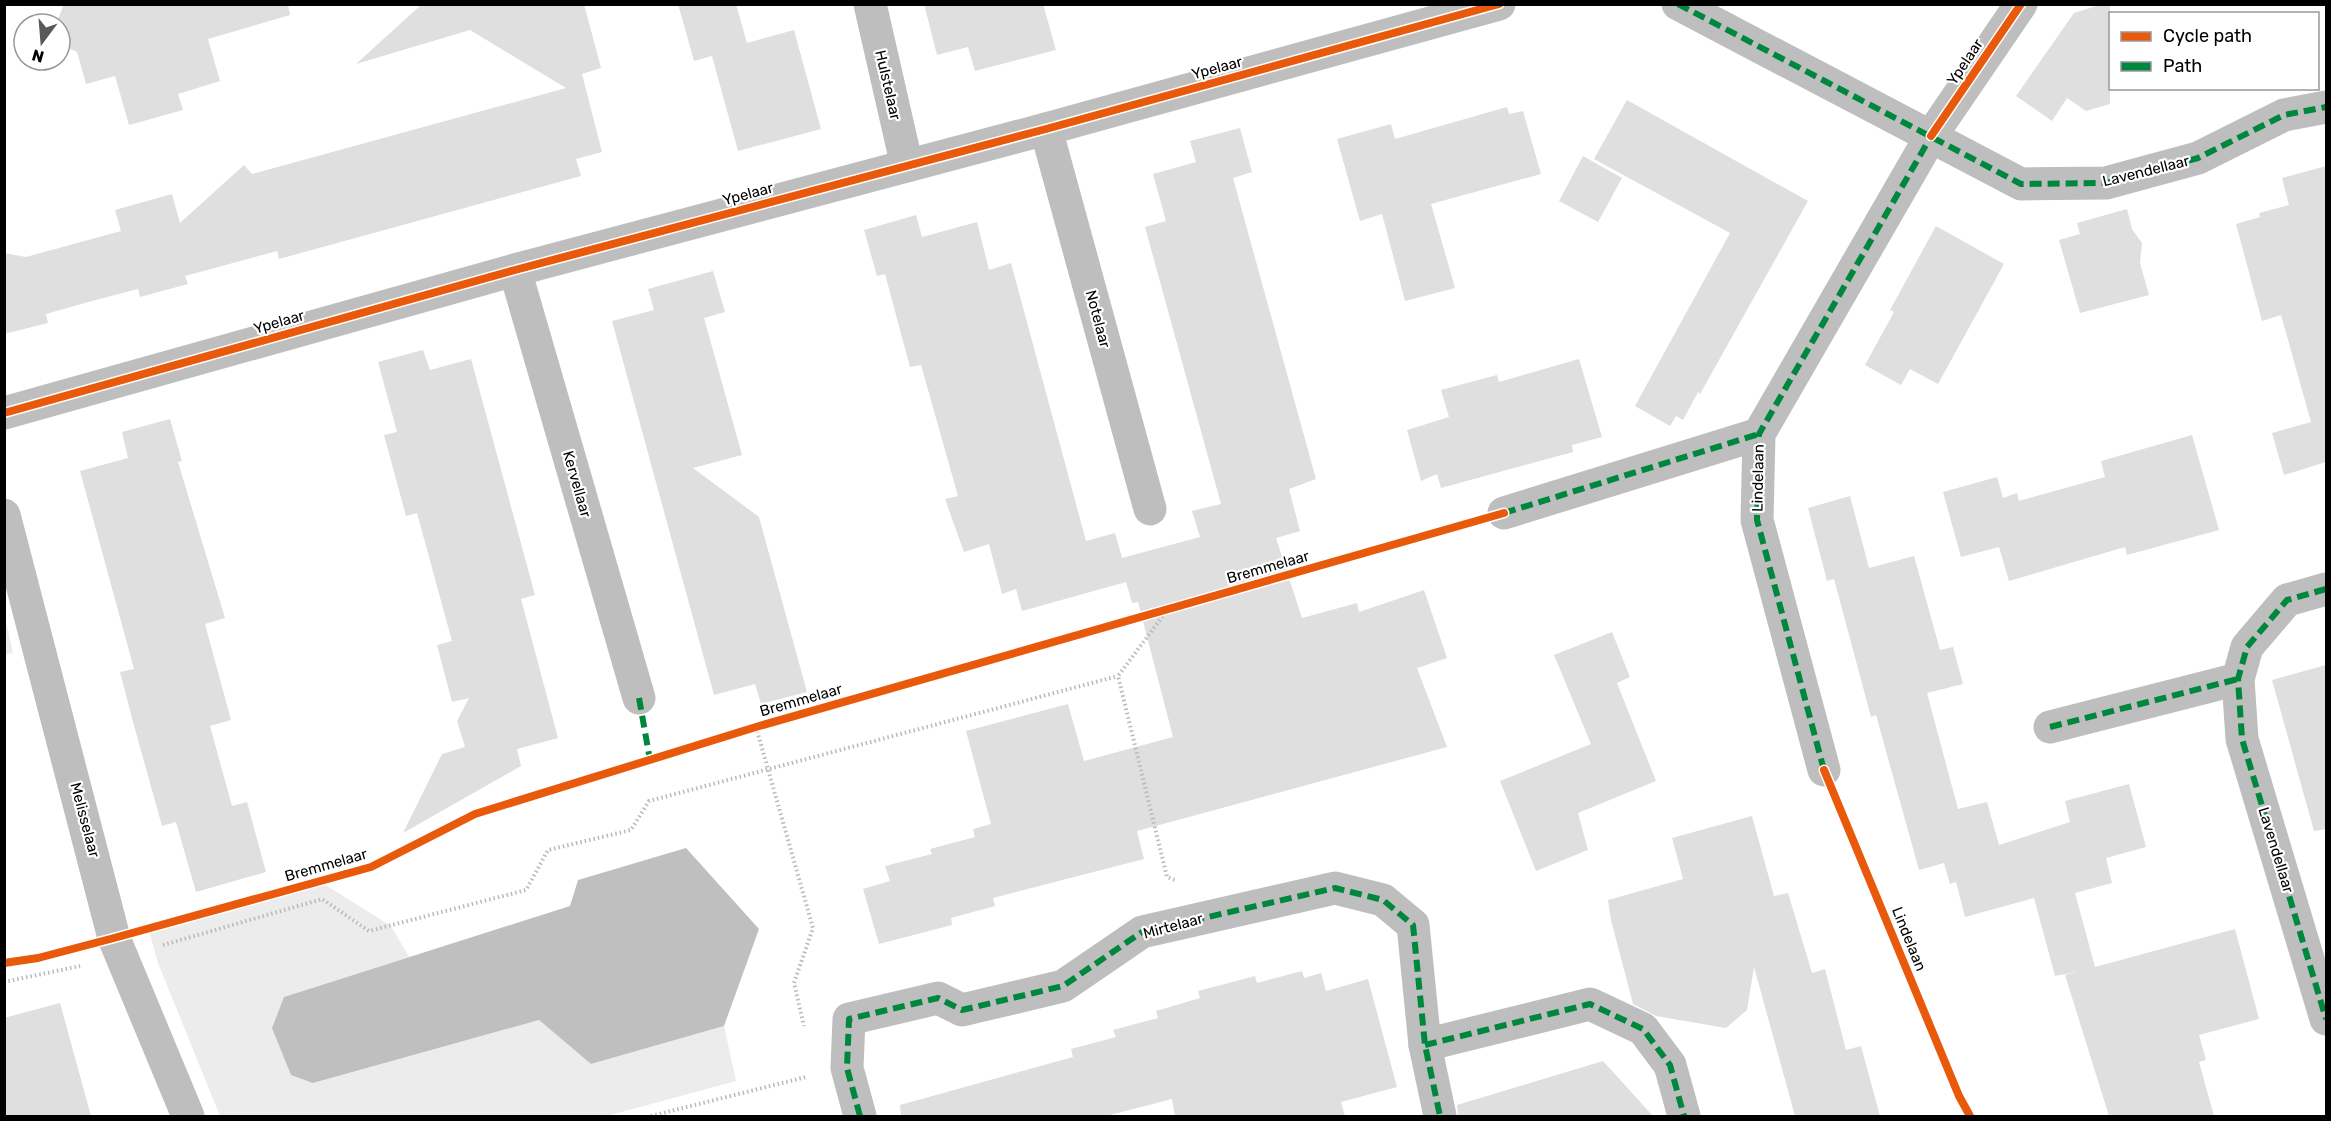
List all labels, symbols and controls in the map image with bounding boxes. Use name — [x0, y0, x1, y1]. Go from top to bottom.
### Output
north arrow — [12, 12, 72, 72]
legend — [2109, 12, 2319, 90]
text: Cycle path — [2163, 25, 2252, 47]
street label: Ypelaar — [1943, 35, 1987, 89]
text: N — [30, 45, 46, 67]
street label: Hulstelaar — [871, 48, 905, 122]
street label: Ypelaar — [1190, 53, 1245, 83]
text: Path — [2163, 55, 2202, 77]
street label: Lavendellaar — [2101, 151, 2192, 190]
street label: Ypelaar — [721, 179, 776, 209]
street label: Notelaar — [1082, 288, 1114, 350]
street label: Ypelaar — [252, 306, 307, 338]
street label: Lindelaan — [1748, 444, 1768, 512]
street label: Kervellaar — [559, 449, 595, 520]
street label: Bremmelaar — [1225, 547, 1312, 587]
street label: Bremmelaar — [758, 680, 845, 720]
street label: Melisselaar — [66, 780, 104, 860]
street label: Lavendellaar — [2254, 805, 2298, 895]
street label: Bremmelaar — [283, 845, 370, 885]
street label: Lindelaan — [1888, 904, 1930, 974]
street label: Mirtelaar — [1141, 909, 1205, 943]

